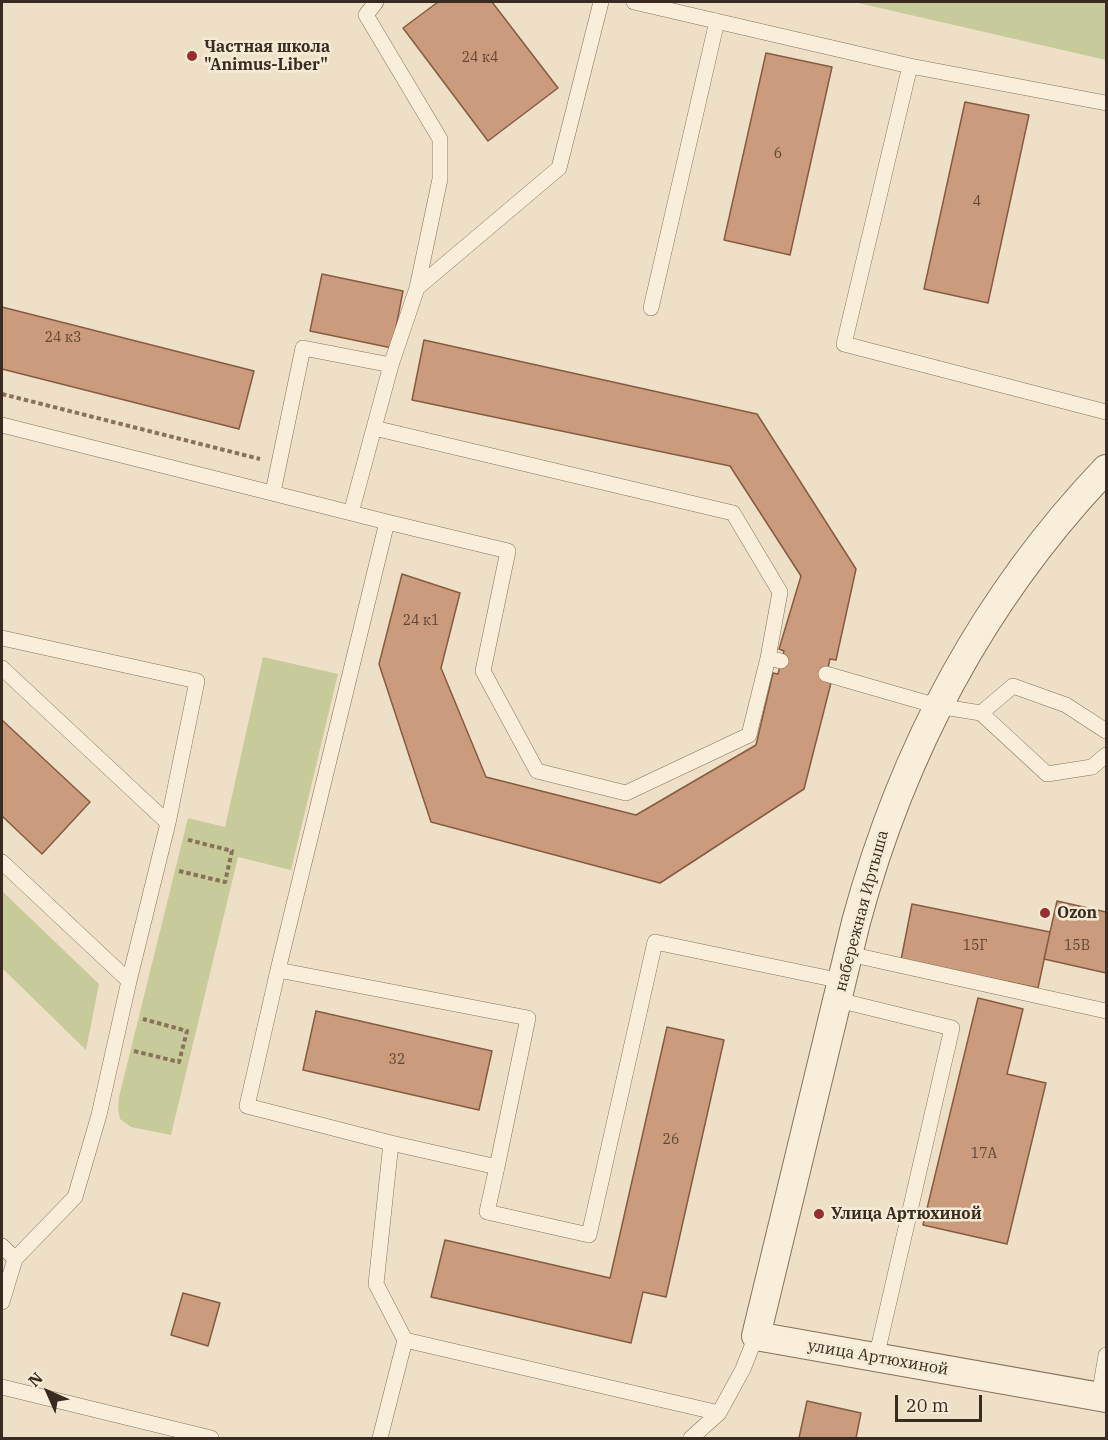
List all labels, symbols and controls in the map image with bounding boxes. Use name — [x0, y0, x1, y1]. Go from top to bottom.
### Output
place label: Частная школа "Animus-Liber" — [204, 37, 330, 75]
marker: Частная школа "Animus-Liber" — [185, 49, 199, 63]
house number: 24 к4 — [462, 50, 498, 66]
house number: 6 — [774, 146, 782, 162]
house number: 4 — [973, 194, 981, 210]
house number: 24 к3 — [45, 330, 81, 346]
house number: 24 к1 — [403, 613, 439, 629]
street label: набережная Иртыша — [831, 828, 893, 994]
place label: Ozon — [1057, 903, 1097, 923]
marker: Ozon — [1038, 906, 1052, 920]
house number: 15Г — [963, 938, 987, 954]
house number: 15В — [1064, 938, 1090, 954]
house number: 32 — [389, 1052, 405, 1068]
house number: 26 — [663, 1132, 679, 1148]
house number: 17А — [971, 1146, 997, 1162]
place label: Улица Артюхиной — [831, 1204, 982, 1224]
marker: Улица Артюхиной — [812, 1207, 826, 1221]
street label: улица Артюхиной — [806, 1336, 950, 1380]
north arrow — [18, 1362, 78, 1422]
text: N — [24, 1368, 47, 1391]
scale bar — [898, 1383, 985, 1421]
text: 20 m — [906, 1394, 949, 1417]

